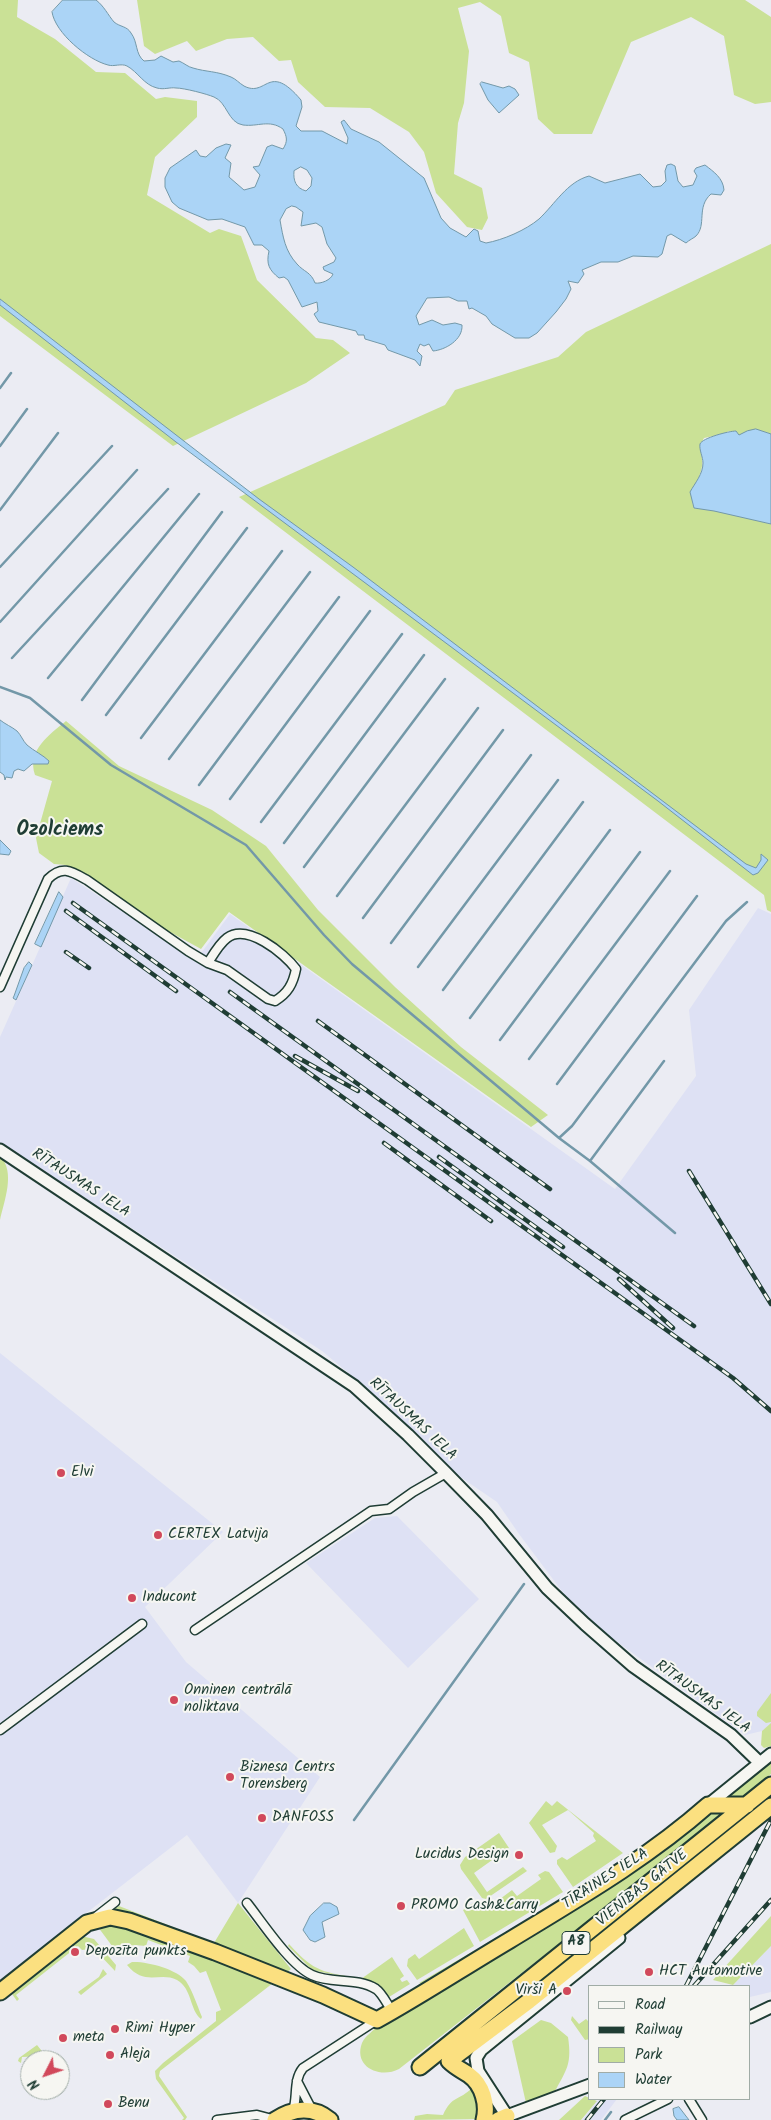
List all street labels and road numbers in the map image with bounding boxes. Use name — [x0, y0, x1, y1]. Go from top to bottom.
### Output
street label: RĪTAUSMAS IELA — [28, 1146, 132, 1222]
street label: RĪTAUSMAS IELA — [364, 1375, 460, 1465]
street label: RĪTAUSMAS IELA — [651, 1657, 753, 1739]
street label: TĪRAINES IELA — [560, 1846, 652, 1914]
street label: VIENĪBAS GATVE — [594, 1847, 692, 1931]
road number: A8 — [562, 1932, 590, 1955]

